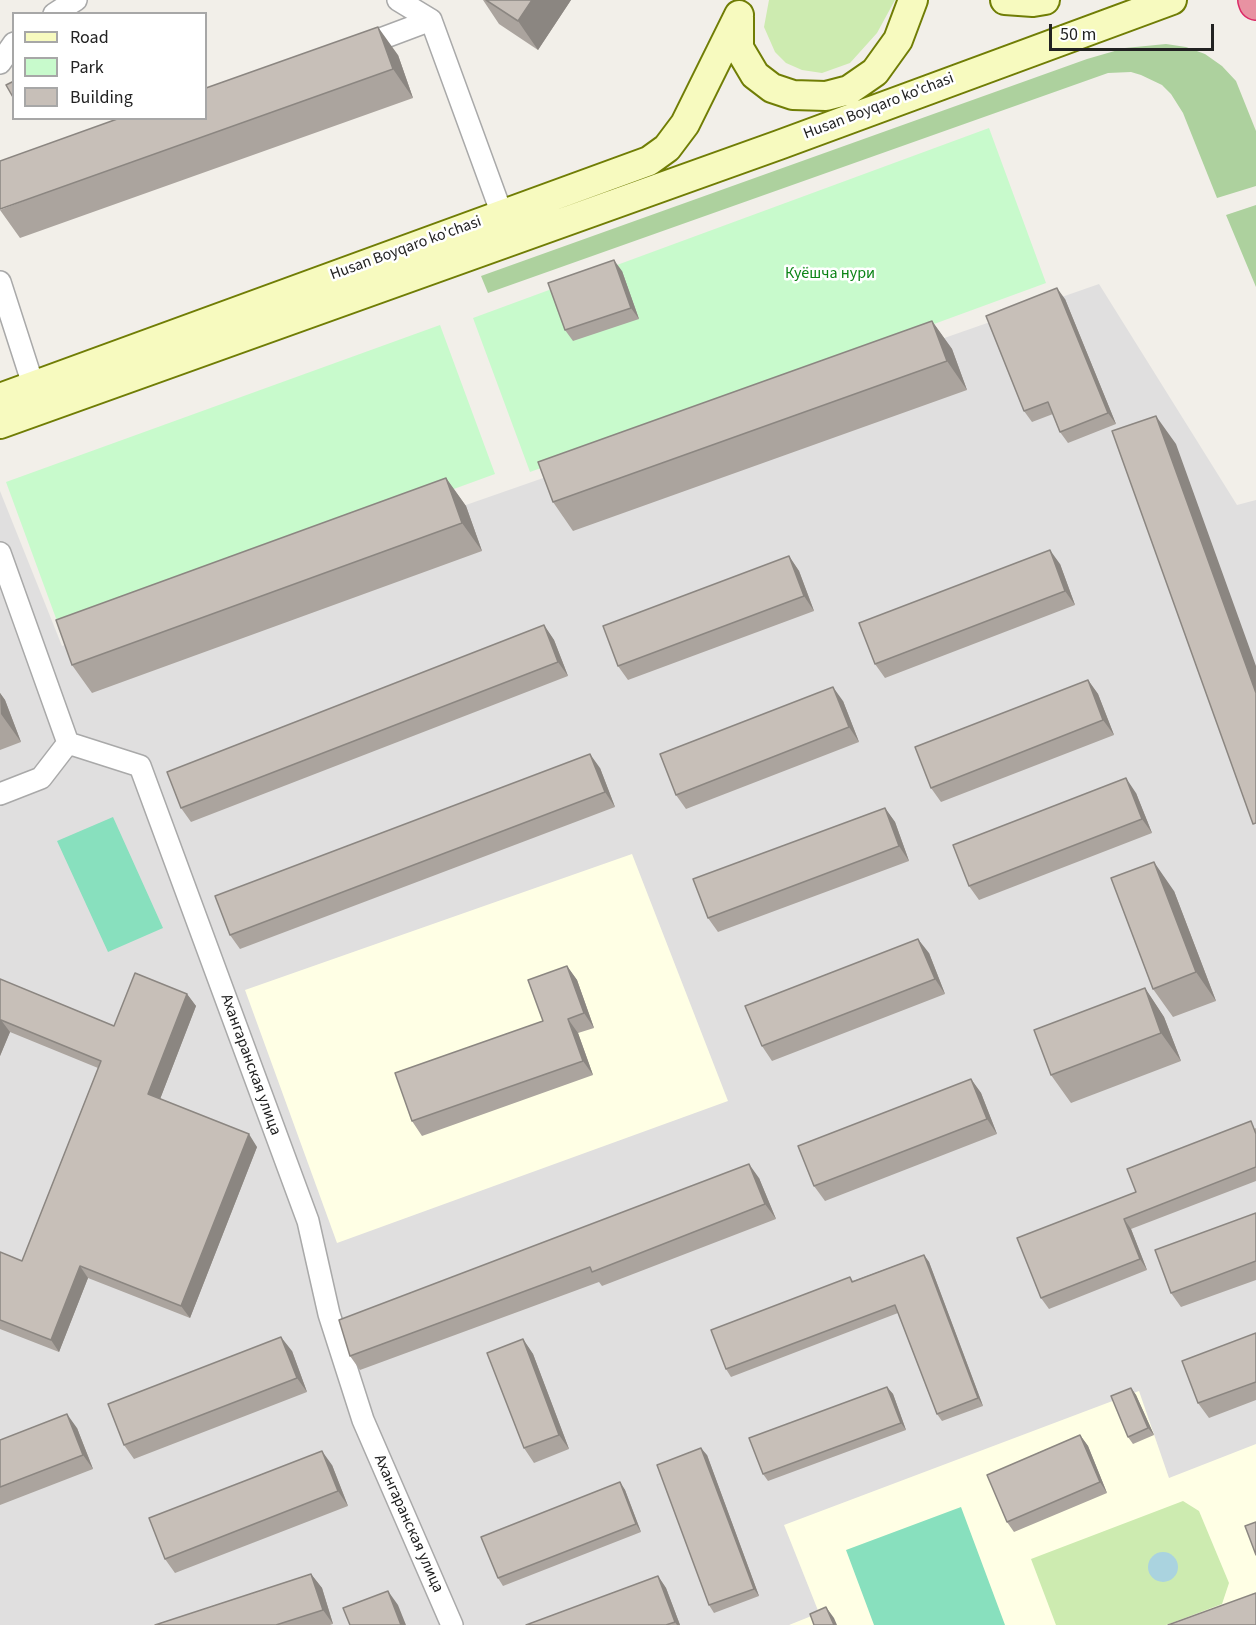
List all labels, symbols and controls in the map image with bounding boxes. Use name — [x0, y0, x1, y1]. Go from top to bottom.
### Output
legend — [12, 12, 207, 120]
scale bar — [1052, 12, 1217, 50]
text: 50 m — [1060, 22, 1096, 47]
text: Road — [70, 25, 109, 50]
text: Park — [70, 55, 104, 80]
street label: Husan Boyqaro ko'chasi — [801, 69, 957, 145]
text: Building — [70, 85, 133, 110]
street label: Husan Boyqaro ko'chasi — [328, 213, 484, 285]
park label: Куёшча нури — [785, 264, 875, 284]
street label: Ахангаранская улица — [215, 992, 285, 1138]
street label: Ахангаранская улица — [369, 1452, 447, 1596]

